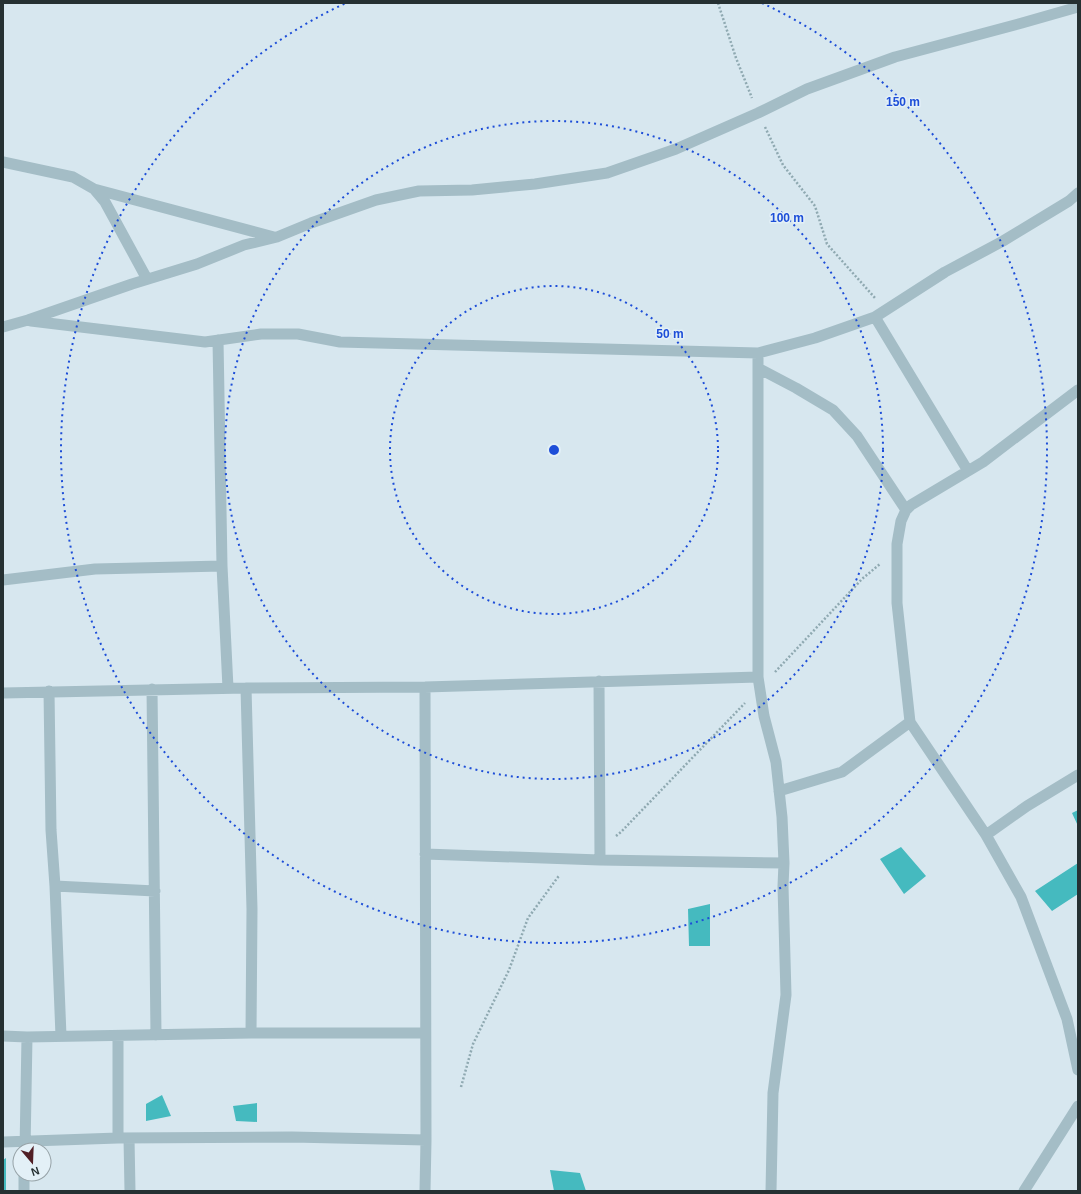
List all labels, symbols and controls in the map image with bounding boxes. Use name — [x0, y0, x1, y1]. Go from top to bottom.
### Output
text: 150 m — [886, 95, 920, 109]
text: 100 m — [770, 211, 804, 225]
text: 50 m — [656, 327, 684, 341]
centre of rings — [547, 443, 561, 457]
north arrow — [12, 1142, 52, 1182]
text: N — [29, 1164, 41, 1178]

